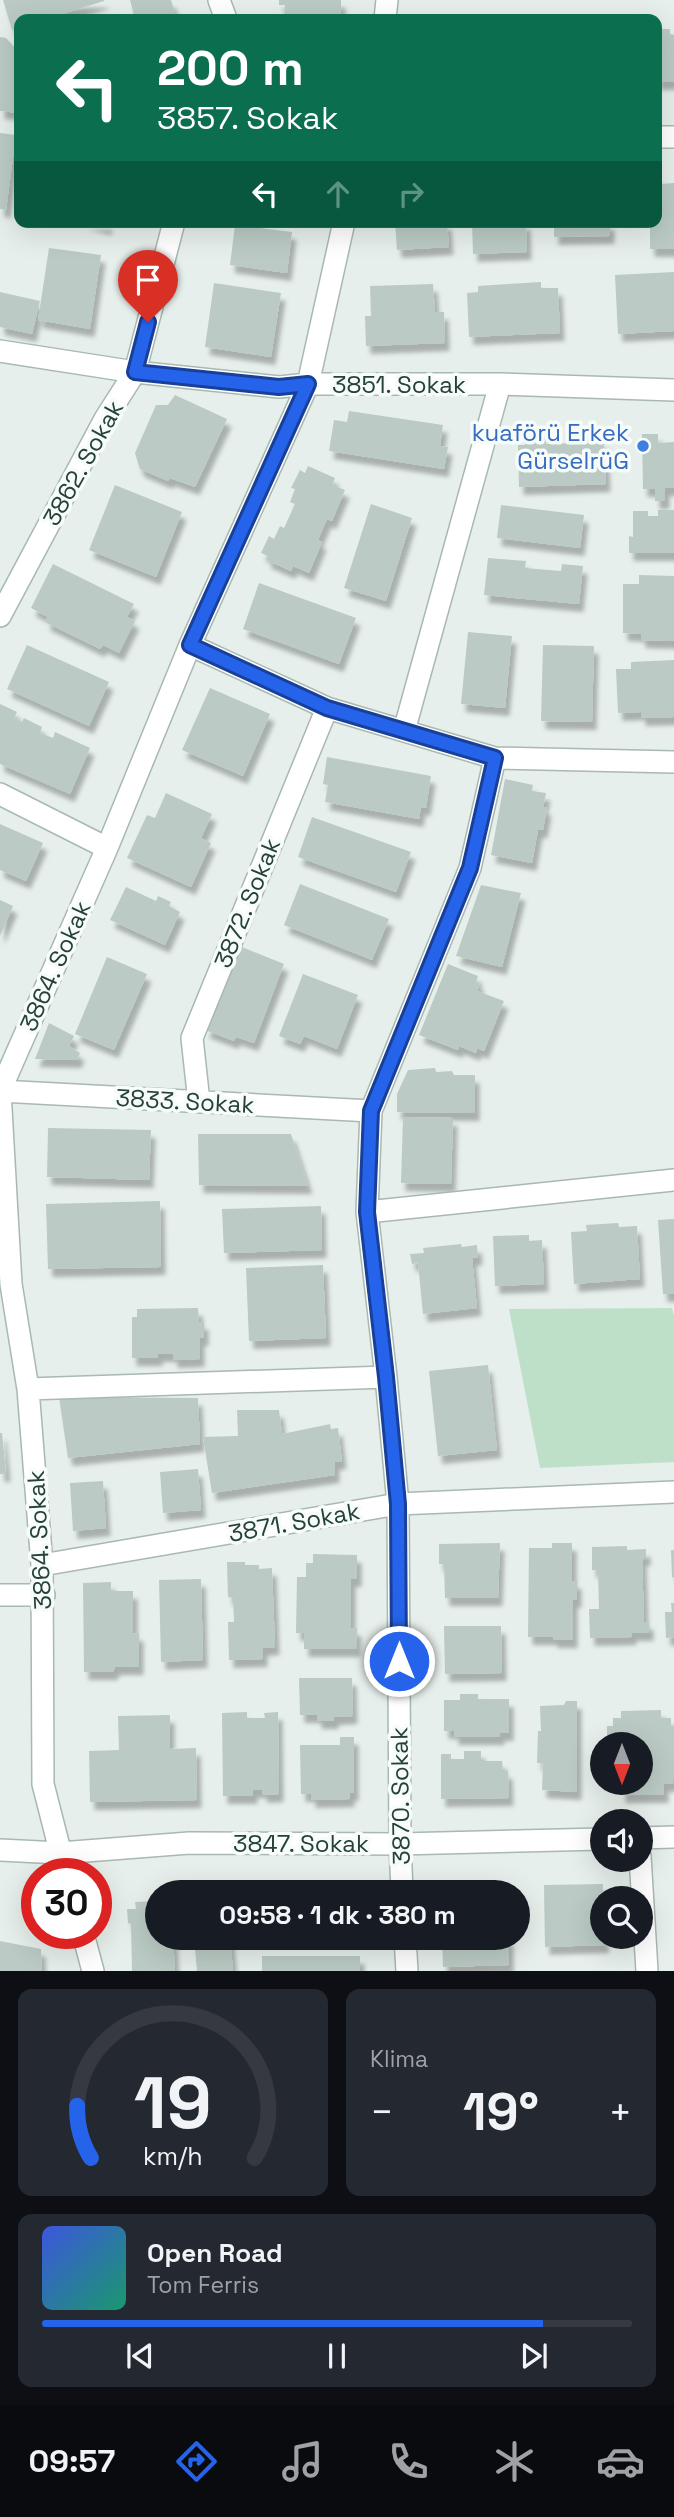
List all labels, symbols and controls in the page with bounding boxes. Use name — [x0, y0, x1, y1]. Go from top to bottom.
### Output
text: 200 m — [157, 37, 304, 99]
icon: left — [42, 42, 133, 133]
text: 3857. Sokak — [157, 98, 338, 138]
icon: left — [246, 175, 284, 213]
icon: ahead — [319, 175, 357, 213]
icon: right — [392, 175, 430, 213]
pin — [118, 250, 178, 322]
icon: arrive — [129, 261, 167, 299]
street label: 3851. Sokak — [332, 369, 466, 400]
street label: 3862. Sokak — [36, 395, 130, 531]
place label: kuaförü Erkek GürselrüG — [472, 417, 629, 476]
marker: kuaförü Erkek GürselrüG — [635, 438, 651, 454]
street label: 3872. Sokak — [207, 833, 287, 972]
street label: 3864. Sokak — [12, 896, 98, 1036]
street label: 3833. Sokak — [115, 1082, 255, 1120]
street label: 3864. Sokak — [20, 1469, 58, 1610]
street label: 3871. Sokak — [226, 1495, 362, 1549]
position arrow — [362, 1624, 436, 1698]
street label: 3870. Sokak — [383, 1727, 417, 1865]
north arrow — [590, 1732, 653, 1796]
map controls — [590, 1732, 653, 1949]
button: sound — [590, 1809, 653, 1872]
street label: 3847. Sokak — [233, 1828, 369, 1859]
speed limit sign: 30 — [21, 1858, 112, 1949]
button: search — [590, 1886, 653, 1949]
text: 09:58 · 1 dk · 380 m — [219, 1898, 456, 1932]
text: Klima — [370, 2044, 428, 2074]
text: 19 — [134, 2057, 212, 2150]
text: 19° — [463, 2079, 539, 2145]
text: − — [370, 2088, 394, 2136]
text: + — [608, 2088, 632, 2136]
text: km/h — [143, 2140, 203, 2172]
text: Open Road — [147, 2236, 283, 2270]
text: Tom Ferris — [147, 2270, 259, 2300]
icon: previous — [121, 2337, 159, 2375]
icon: pause — [318, 2337, 356, 2375]
icon: next — [515, 2337, 553, 2375]
icon: directions — [172, 2437, 221, 2486]
icon: music — [278, 2437, 327, 2486]
icon: phone — [384, 2437, 433, 2486]
icon: climate — [490, 2437, 539, 2486]
icon: car — [596, 2437, 645, 2486]
text: 09:57 — [29, 2441, 115, 2481]

